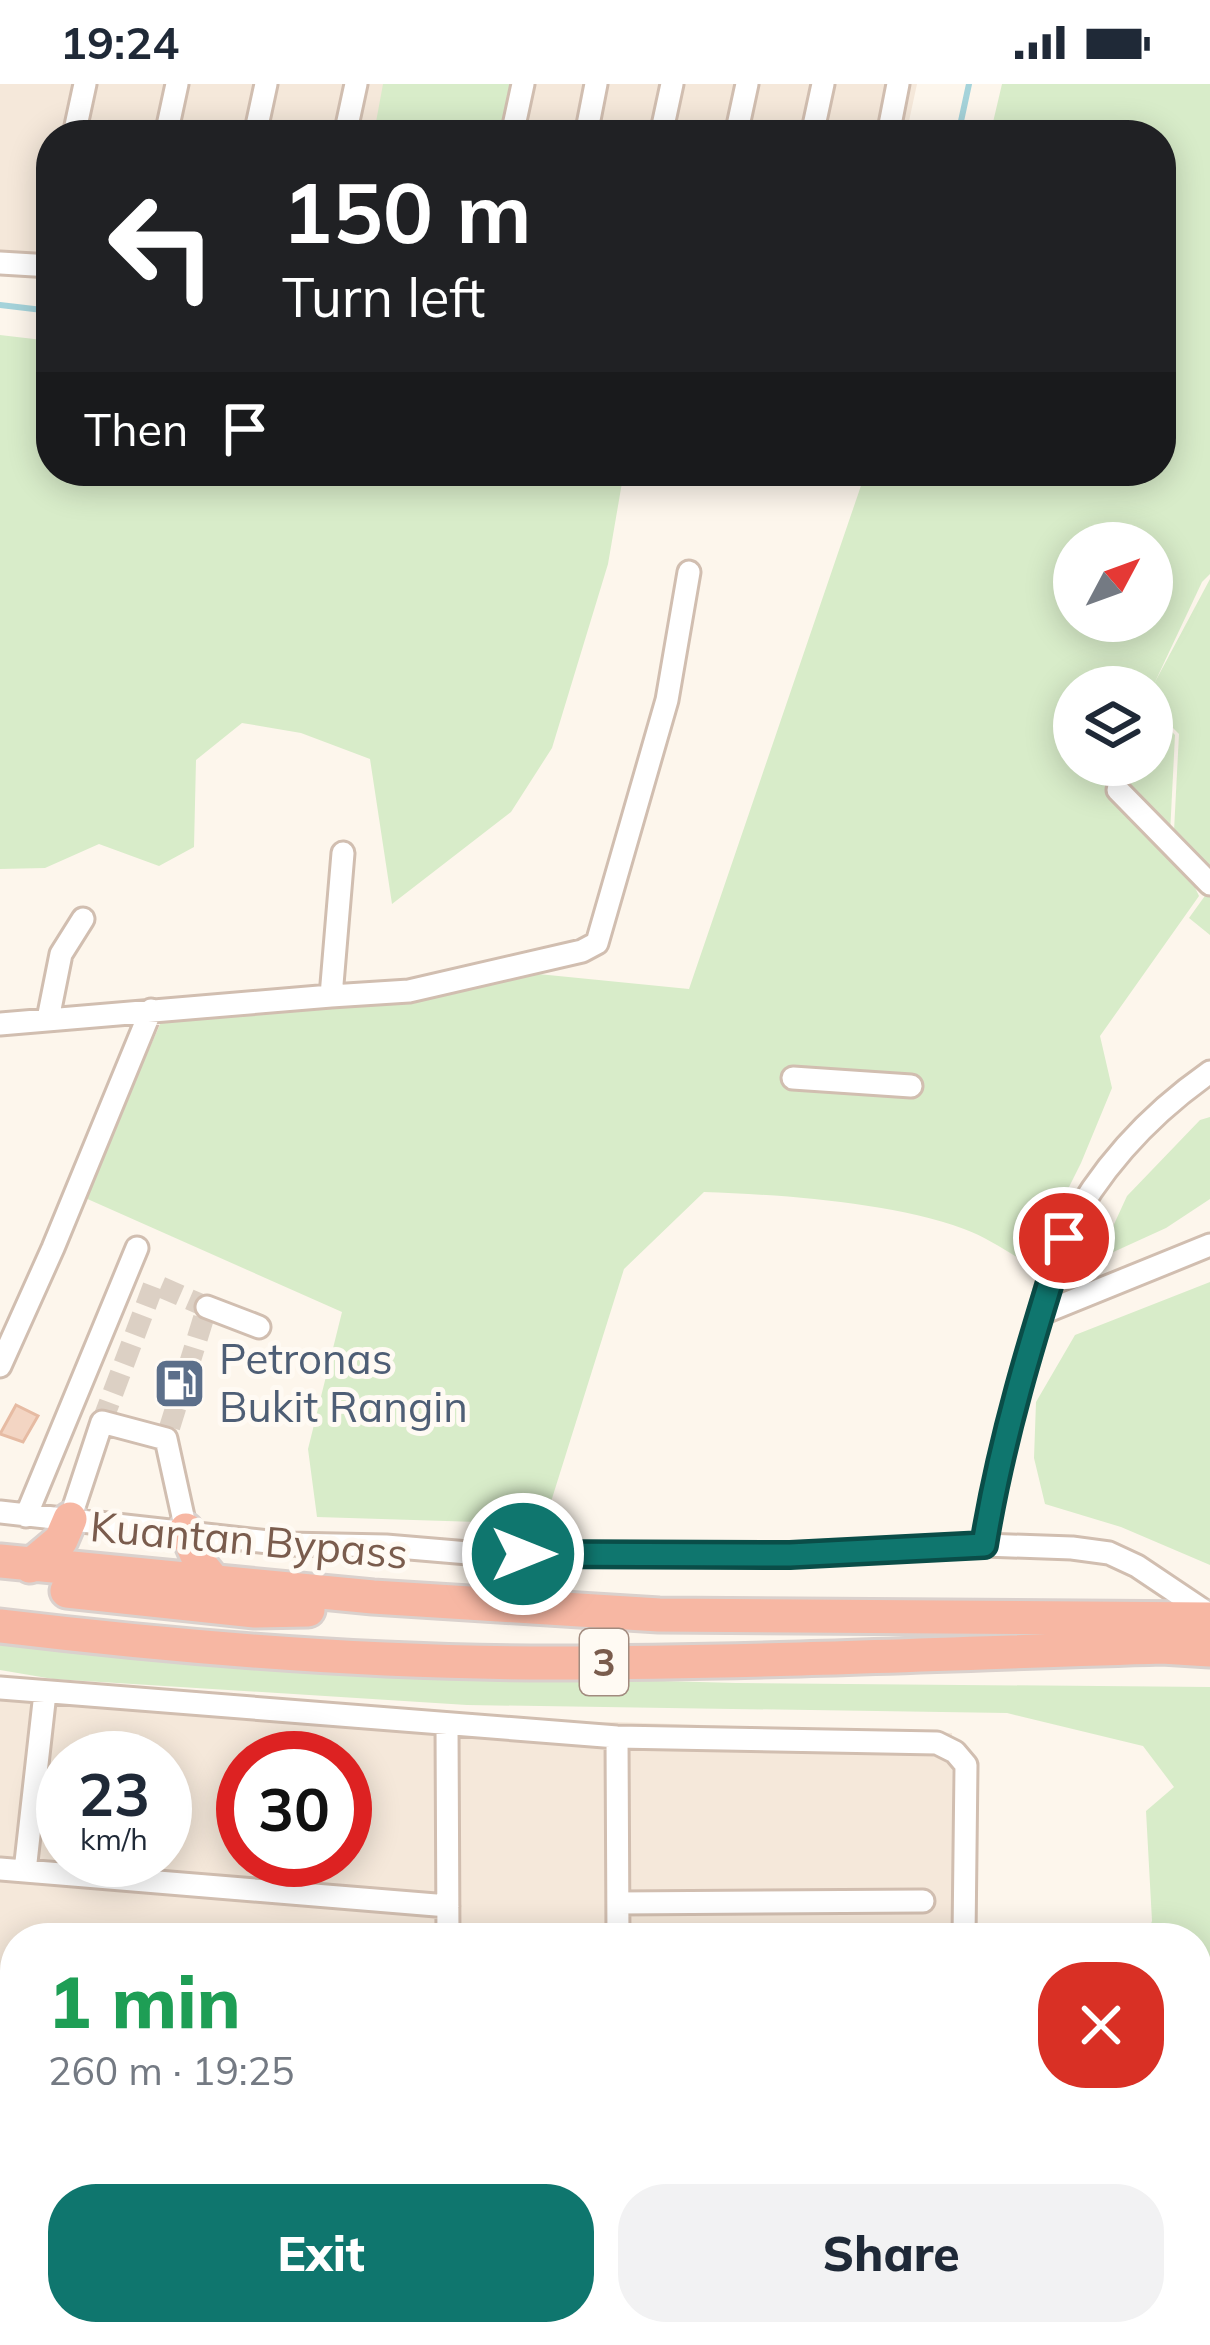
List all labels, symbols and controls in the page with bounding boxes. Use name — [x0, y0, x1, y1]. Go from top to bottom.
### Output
text: 19:24 — [60, 14, 179, 70]
text: 150 m — [282, 159, 532, 264]
icon: left — [84, 168, 240, 324]
text: Turn left — [282, 263, 485, 331]
icon: arrive — [212, 396, 278, 462]
text: Then — [84, 401, 188, 457]
north arrow — [1053, 522, 1173, 642]
map controls — [1053, 522, 1173, 786]
button: layers — [1053, 666, 1173, 786]
pin — [1013, 1187, 1115, 1289]
icon: arrive — [1031, 1205, 1097, 1271]
place label: Petronas Bukit Rangin — [219, 1332, 468, 1433]
fuel station icon: Petronas Bukit Rangin — [152, 1355, 208, 1411]
position arrow — [460, 1491, 586, 1617]
street label: Kuantan Bypass — [88, 1499, 410, 1580]
road number: 3 — [580, 1629, 628, 1695]
speed limit sign: 30 — [216, 1731, 372, 1887]
text: 23 — [78, 1756, 150, 1831]
text: km/h — [80, 1820, 148, 1858]
text: 1 min — [48, 1956, 241, 2046]
button: close — [1038, 1962, 1164, 2088]
text: 260 m · 19:25 — [48, 2046, 294, 2095]
button: Exit — [48, 2184, 594, 2322]
button: Share — [618, 2184, 1164, 2322]

